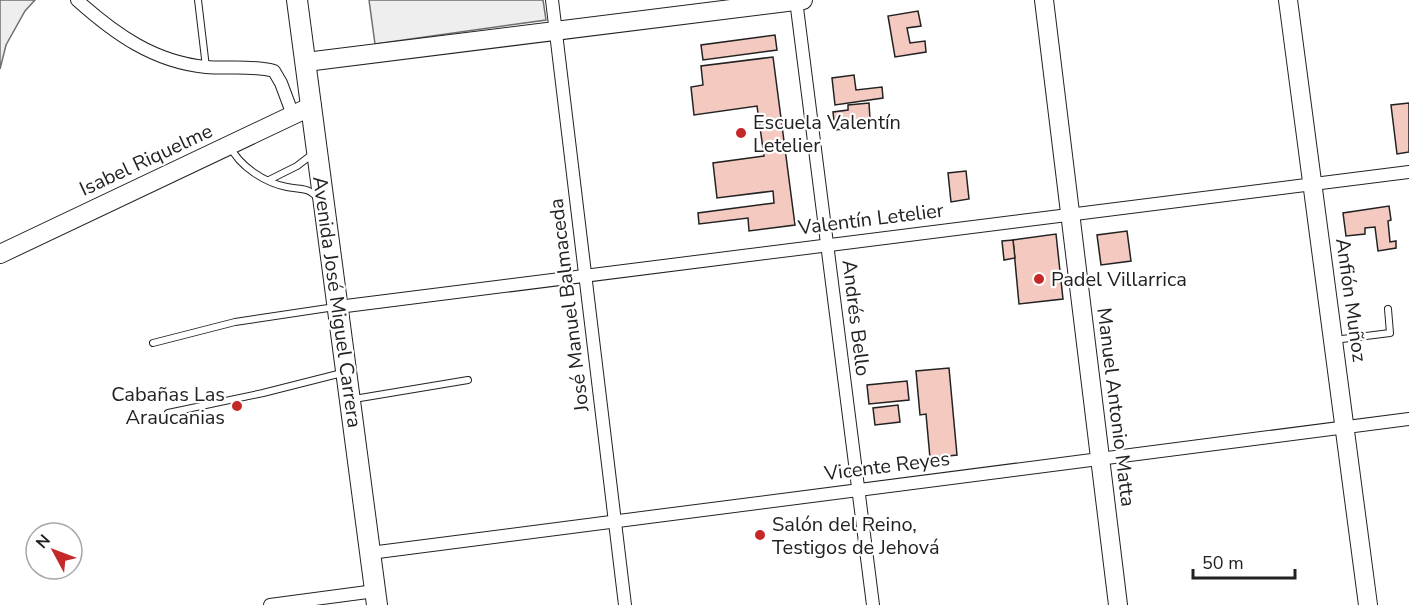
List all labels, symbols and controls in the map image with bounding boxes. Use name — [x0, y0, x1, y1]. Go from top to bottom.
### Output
place label: Escuela Valentín Letelier — [753, 109, 901, 159]
street label: Isabel Riquelme — [75, 117, 217, 203]
marker: Escuela Valentín Letelier — [734, 126, 748, 140]
street label: Avenida José Miguel Carrera — [306, 174, 368, 430]
street label: José Manuel Balmaceda — [543, 197, 596, 414]
street label: Valentín Letelier — [796, 197, 945, 241]
street label: Anfión Muñoz — [1329, 236, 1373, 364]
street label: Andrés Bello — [835, 258, 877, 378]
place label: Padel Villarrica — [1051, 266, 1187, 293]
marker: Padel Villarrica — [1032, 272, 1046, 286]
street label: Manuel Antonio Matta — [1090, 306, 1142, 508]
place label: Cabañas Las Araucanias — [111, 381, 225, 431]
marker: Cabañas Las Araucanias — [230, 399, 244, 413]
street label: Vicente Reyes — [822, 445, 951, 487]
place label: Salón del Reino, Testigos de Jehová — [772, 511, 940, 561]
north arrow — [24, 521, 84, 581]
marker: Salón del Reino, Testigos de Jehová — [753, 528, 767, 542]
text: N — [31, 530, 56, 554]
scale bar — [1193, 542, 1295, 580]
text: 50 m — [1202, 551, 1244, 575]

